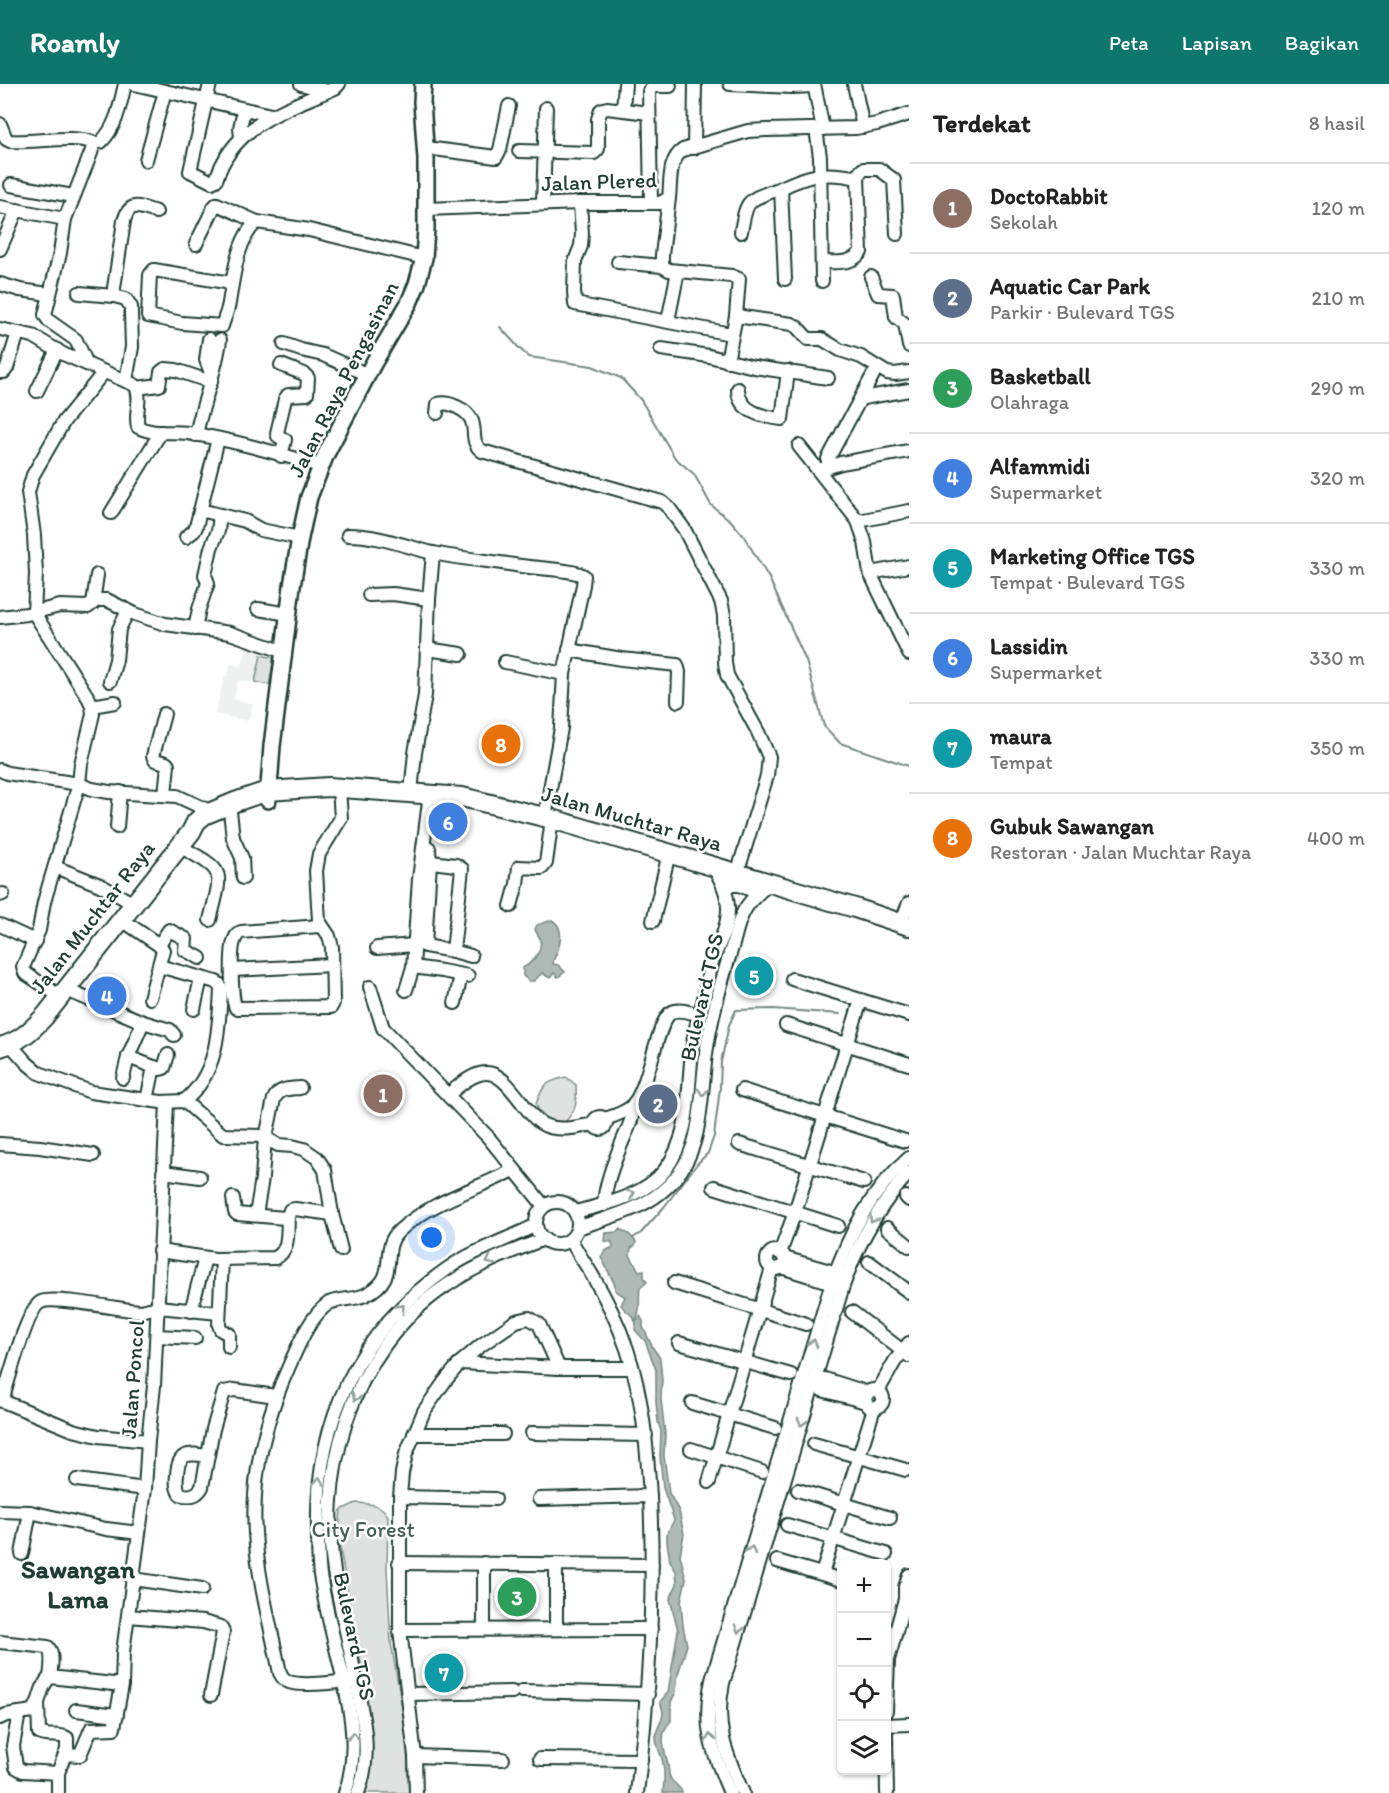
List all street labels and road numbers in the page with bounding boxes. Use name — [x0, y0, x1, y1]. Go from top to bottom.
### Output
street label: Jalan Plered — [541, 166, 658, 197]
street label: Jalan Raya Pengasinan — [282, 277, 405, 482]
street label: Jalan Muchtar Raya — [538, 780, 726, 857]
street label: Jalan Muchtar Raya — [24, 835, 161, 999]
street label: Bulevard TGS — [674, 931, 729, 1064]
street label: Jalan Poncol — [115, 1318, 150, 1440]
street label: Bulevard TGS — [328, 1570, 381, 1703]

